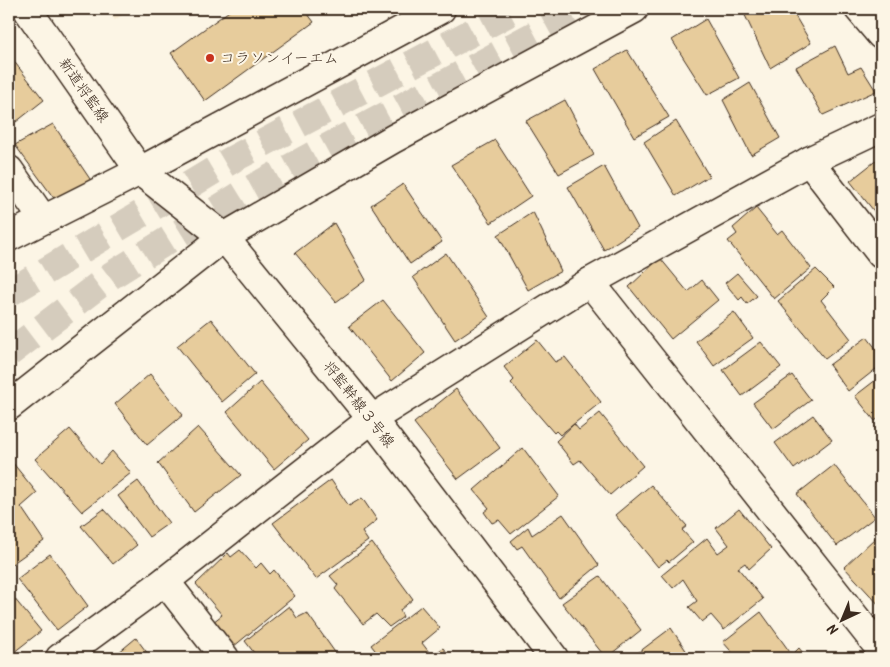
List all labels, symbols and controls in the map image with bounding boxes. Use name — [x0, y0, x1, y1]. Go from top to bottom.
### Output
place label: コラソンイーエム — [220, 47, 339, 71]
marker: コラソンイーエム — [204, 52, 216, 64]
street label: 新道将監線 — [52, 53, 115, 128]
street label: 将監幹線３号線 — [316, 356, 400, 453]
north arrow — [818, 594, 868, 644]
text: N — [823, 618, 844, 640]

